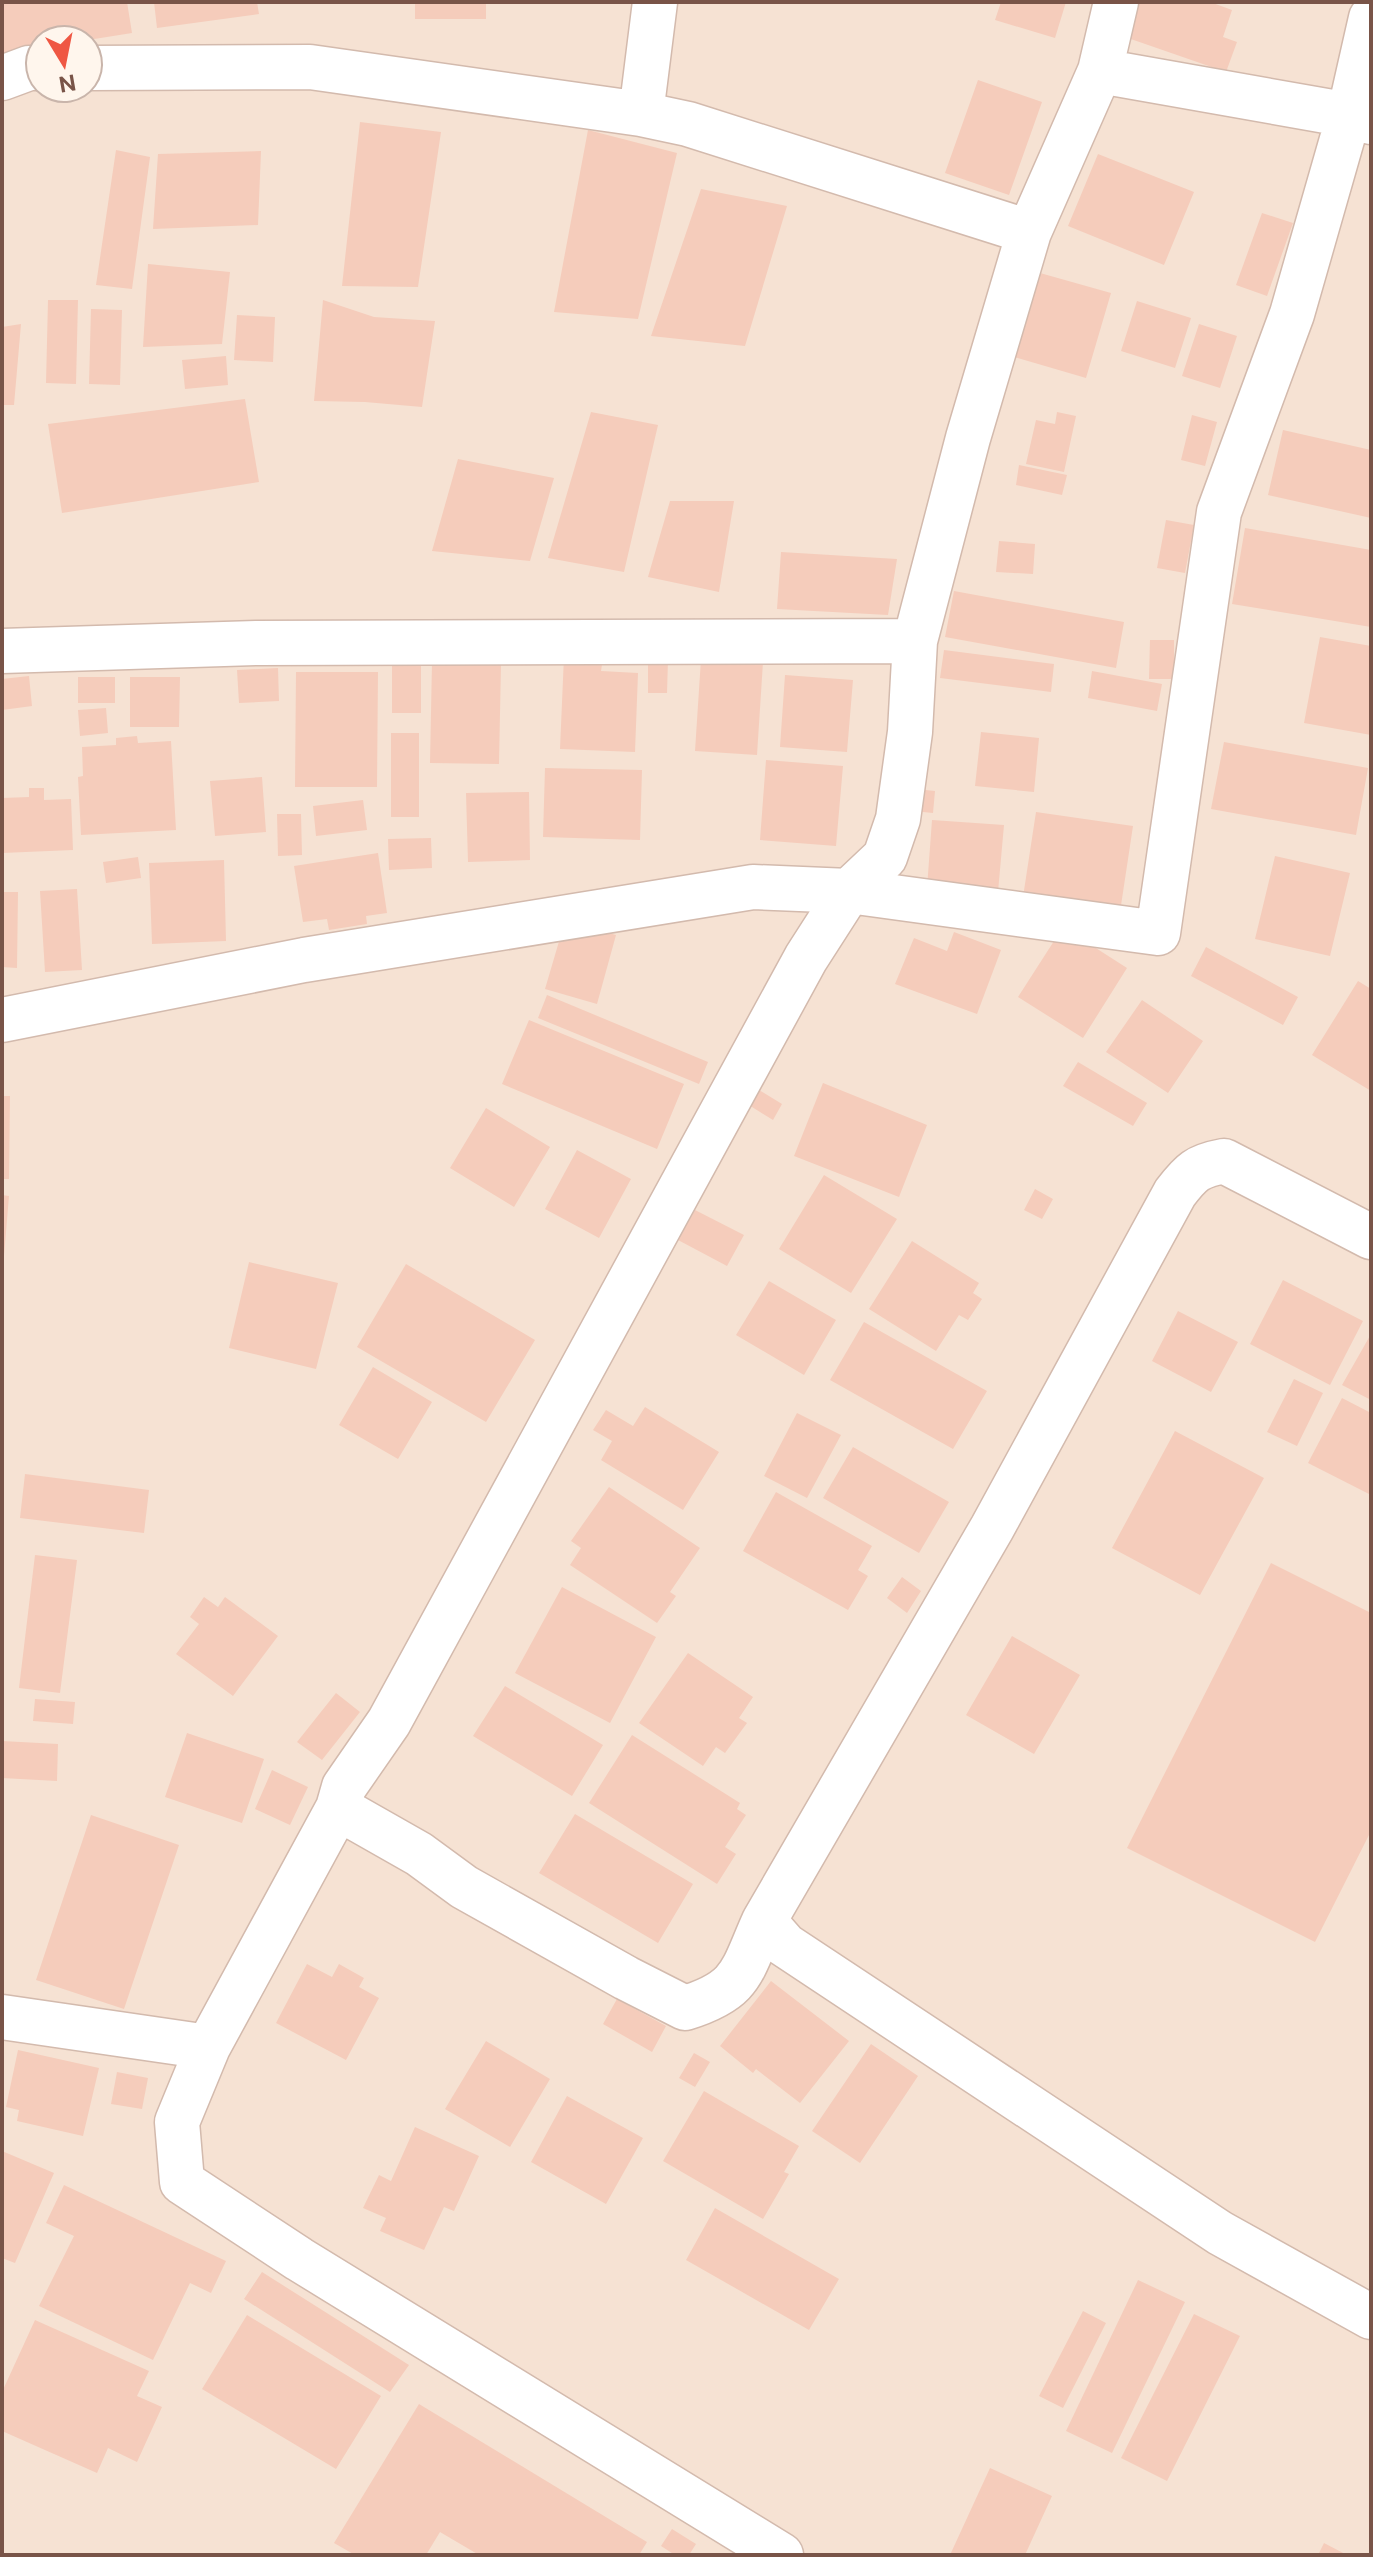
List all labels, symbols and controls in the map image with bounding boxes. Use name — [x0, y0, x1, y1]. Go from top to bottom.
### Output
north arrow — [24, 24, 104, 104]
text: N — [57, 69, 78, 98]

